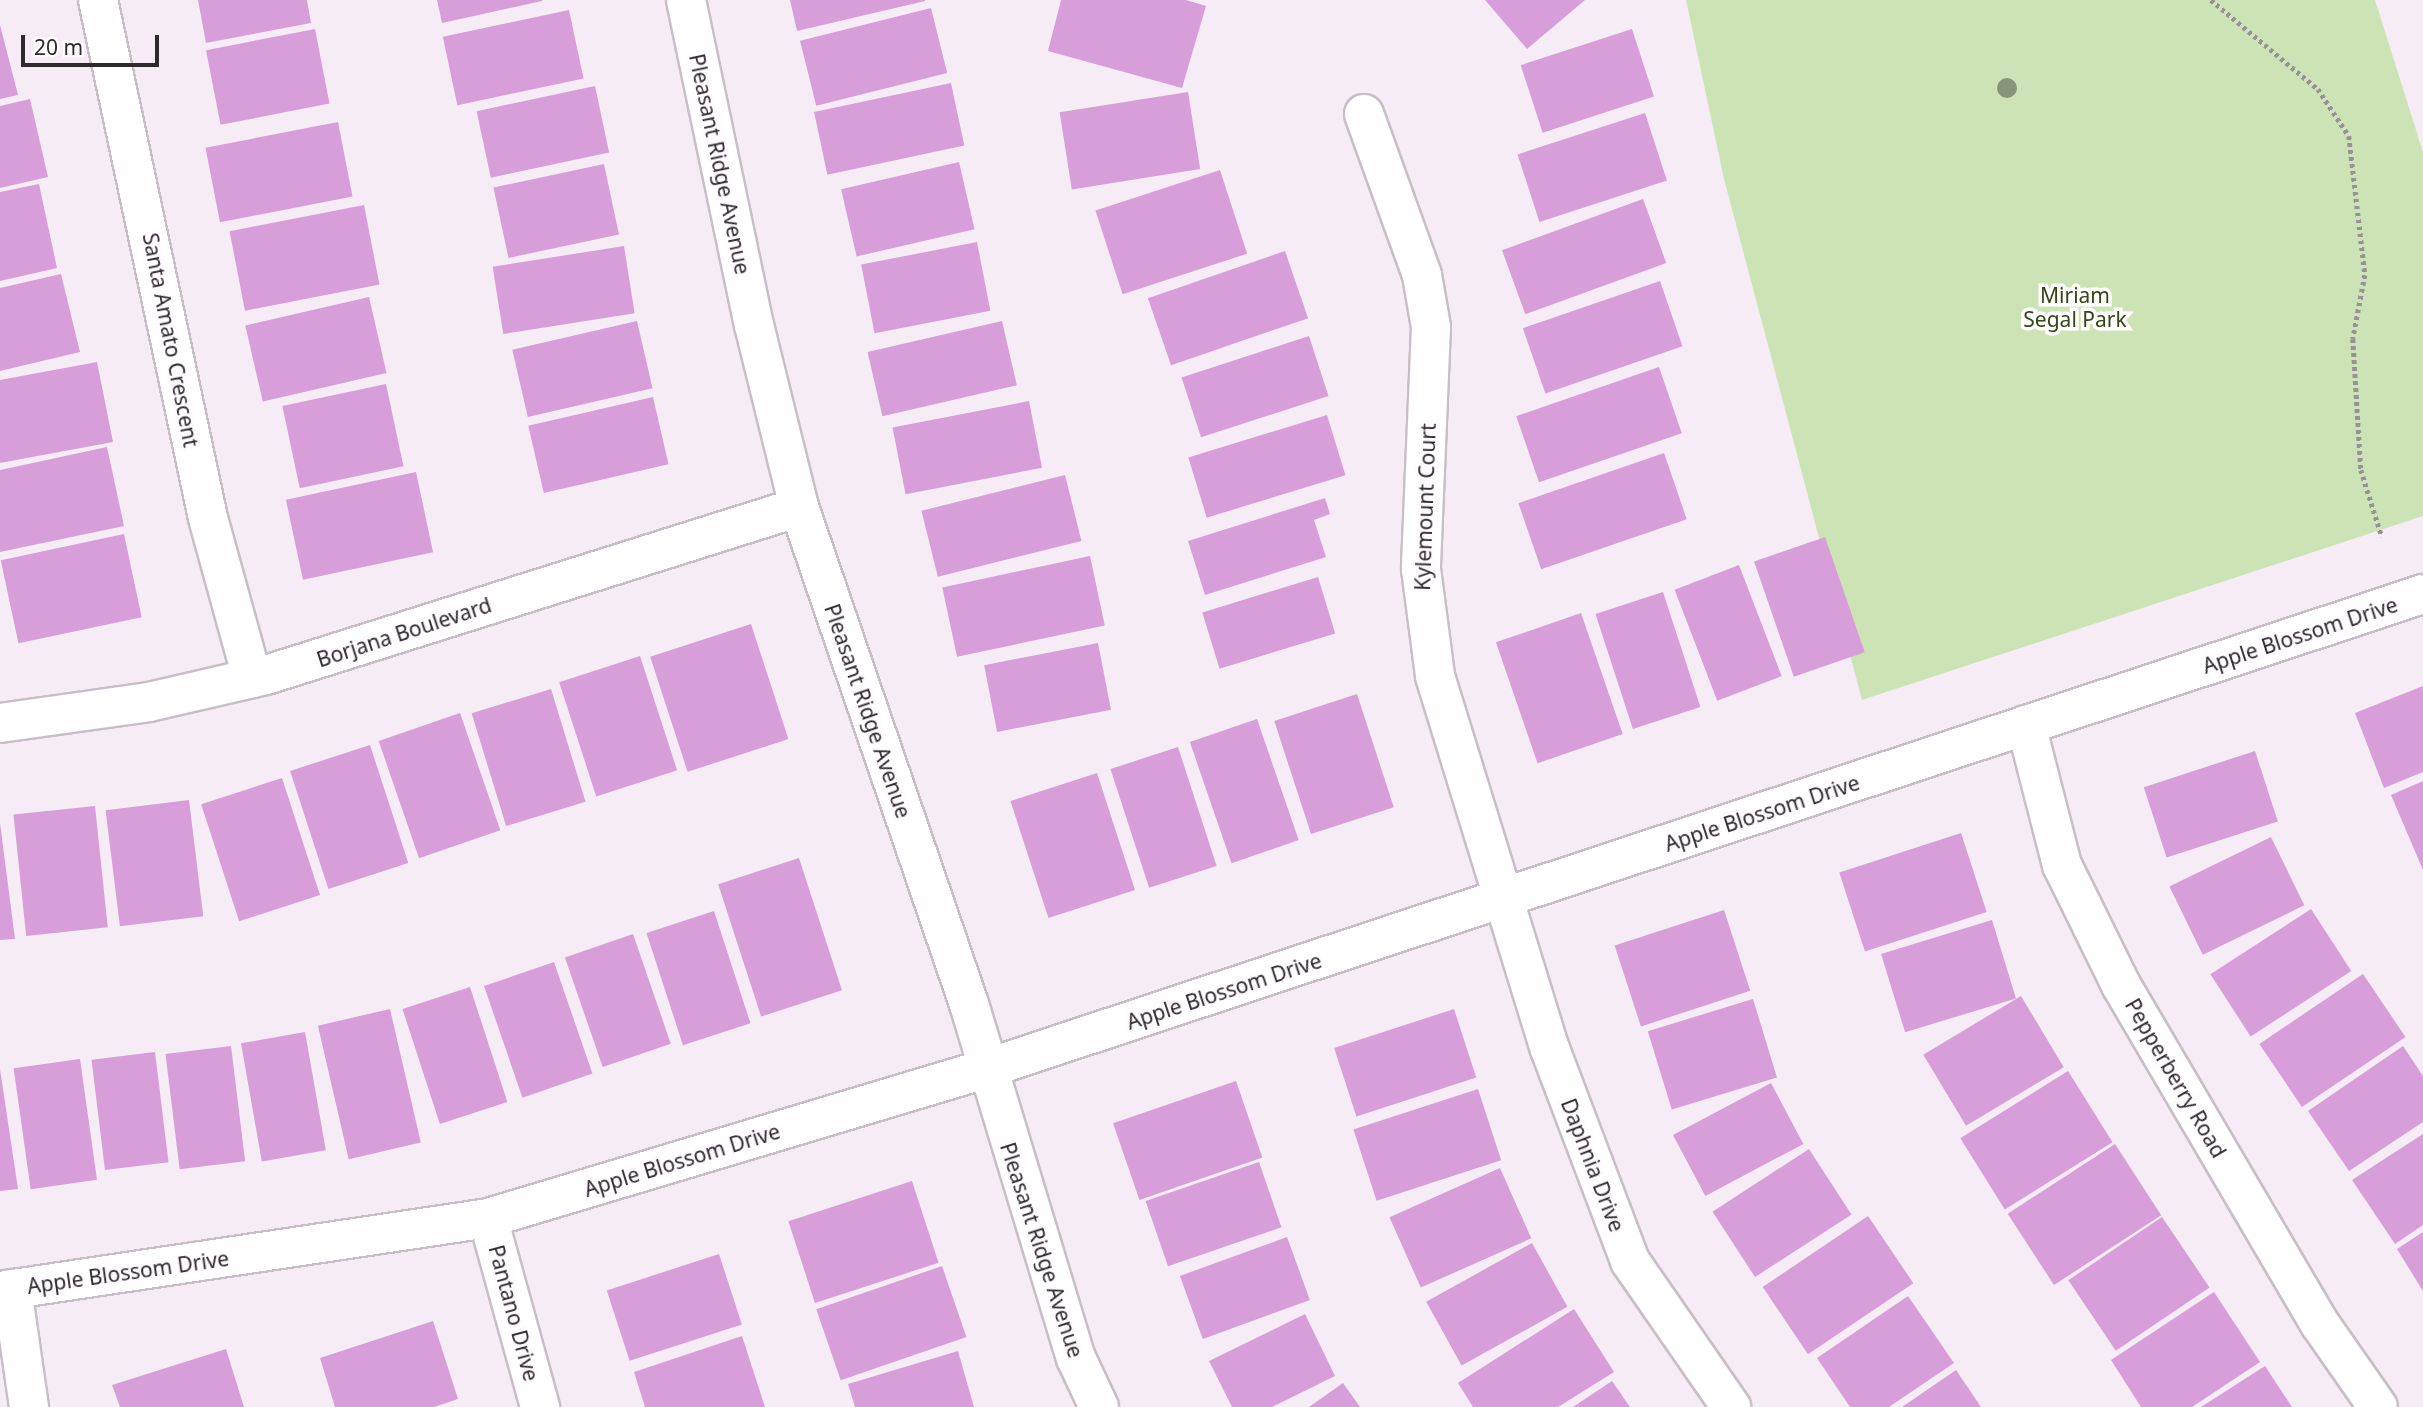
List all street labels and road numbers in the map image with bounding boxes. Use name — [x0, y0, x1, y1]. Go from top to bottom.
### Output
street label: Pleasant Ridge Avenue — [684, 51, 756, 277]
street label: Santa Amato Crescent — [138, 231, 204, 449]
street label: Kylemount Court — [1409, 423, 1441, 591]
street label: Borjana Boulevard — [313, 592, 495, 672]
street label: Apple Blossom Drive — [2199, 592, 2401, 678]
street label: Pleasant Ridge Avenue — [819, 601, 917, 821]
street label: Apple Blossom Drive — [1661, 770, 1863, 856]
street label: Apple Blossom Drive — [1123, 948, 1325, 1034]
street label: Pepperberry Road — [2120, 994, 2232, 1162]
street label: Daphnia Drive — [1556, 1095, 1630, 1235]
street label: Apple Blossom Drive — [581, 1118, 783, 1202]
street label: Pleasant Ridge Avenue — [995, 1139, 1089, 1361]
street label: Pantano Drive — [484, 1242, 544, 1384]
street label: Apple Blossom Drive — [25, 1245, 231, 1299]

